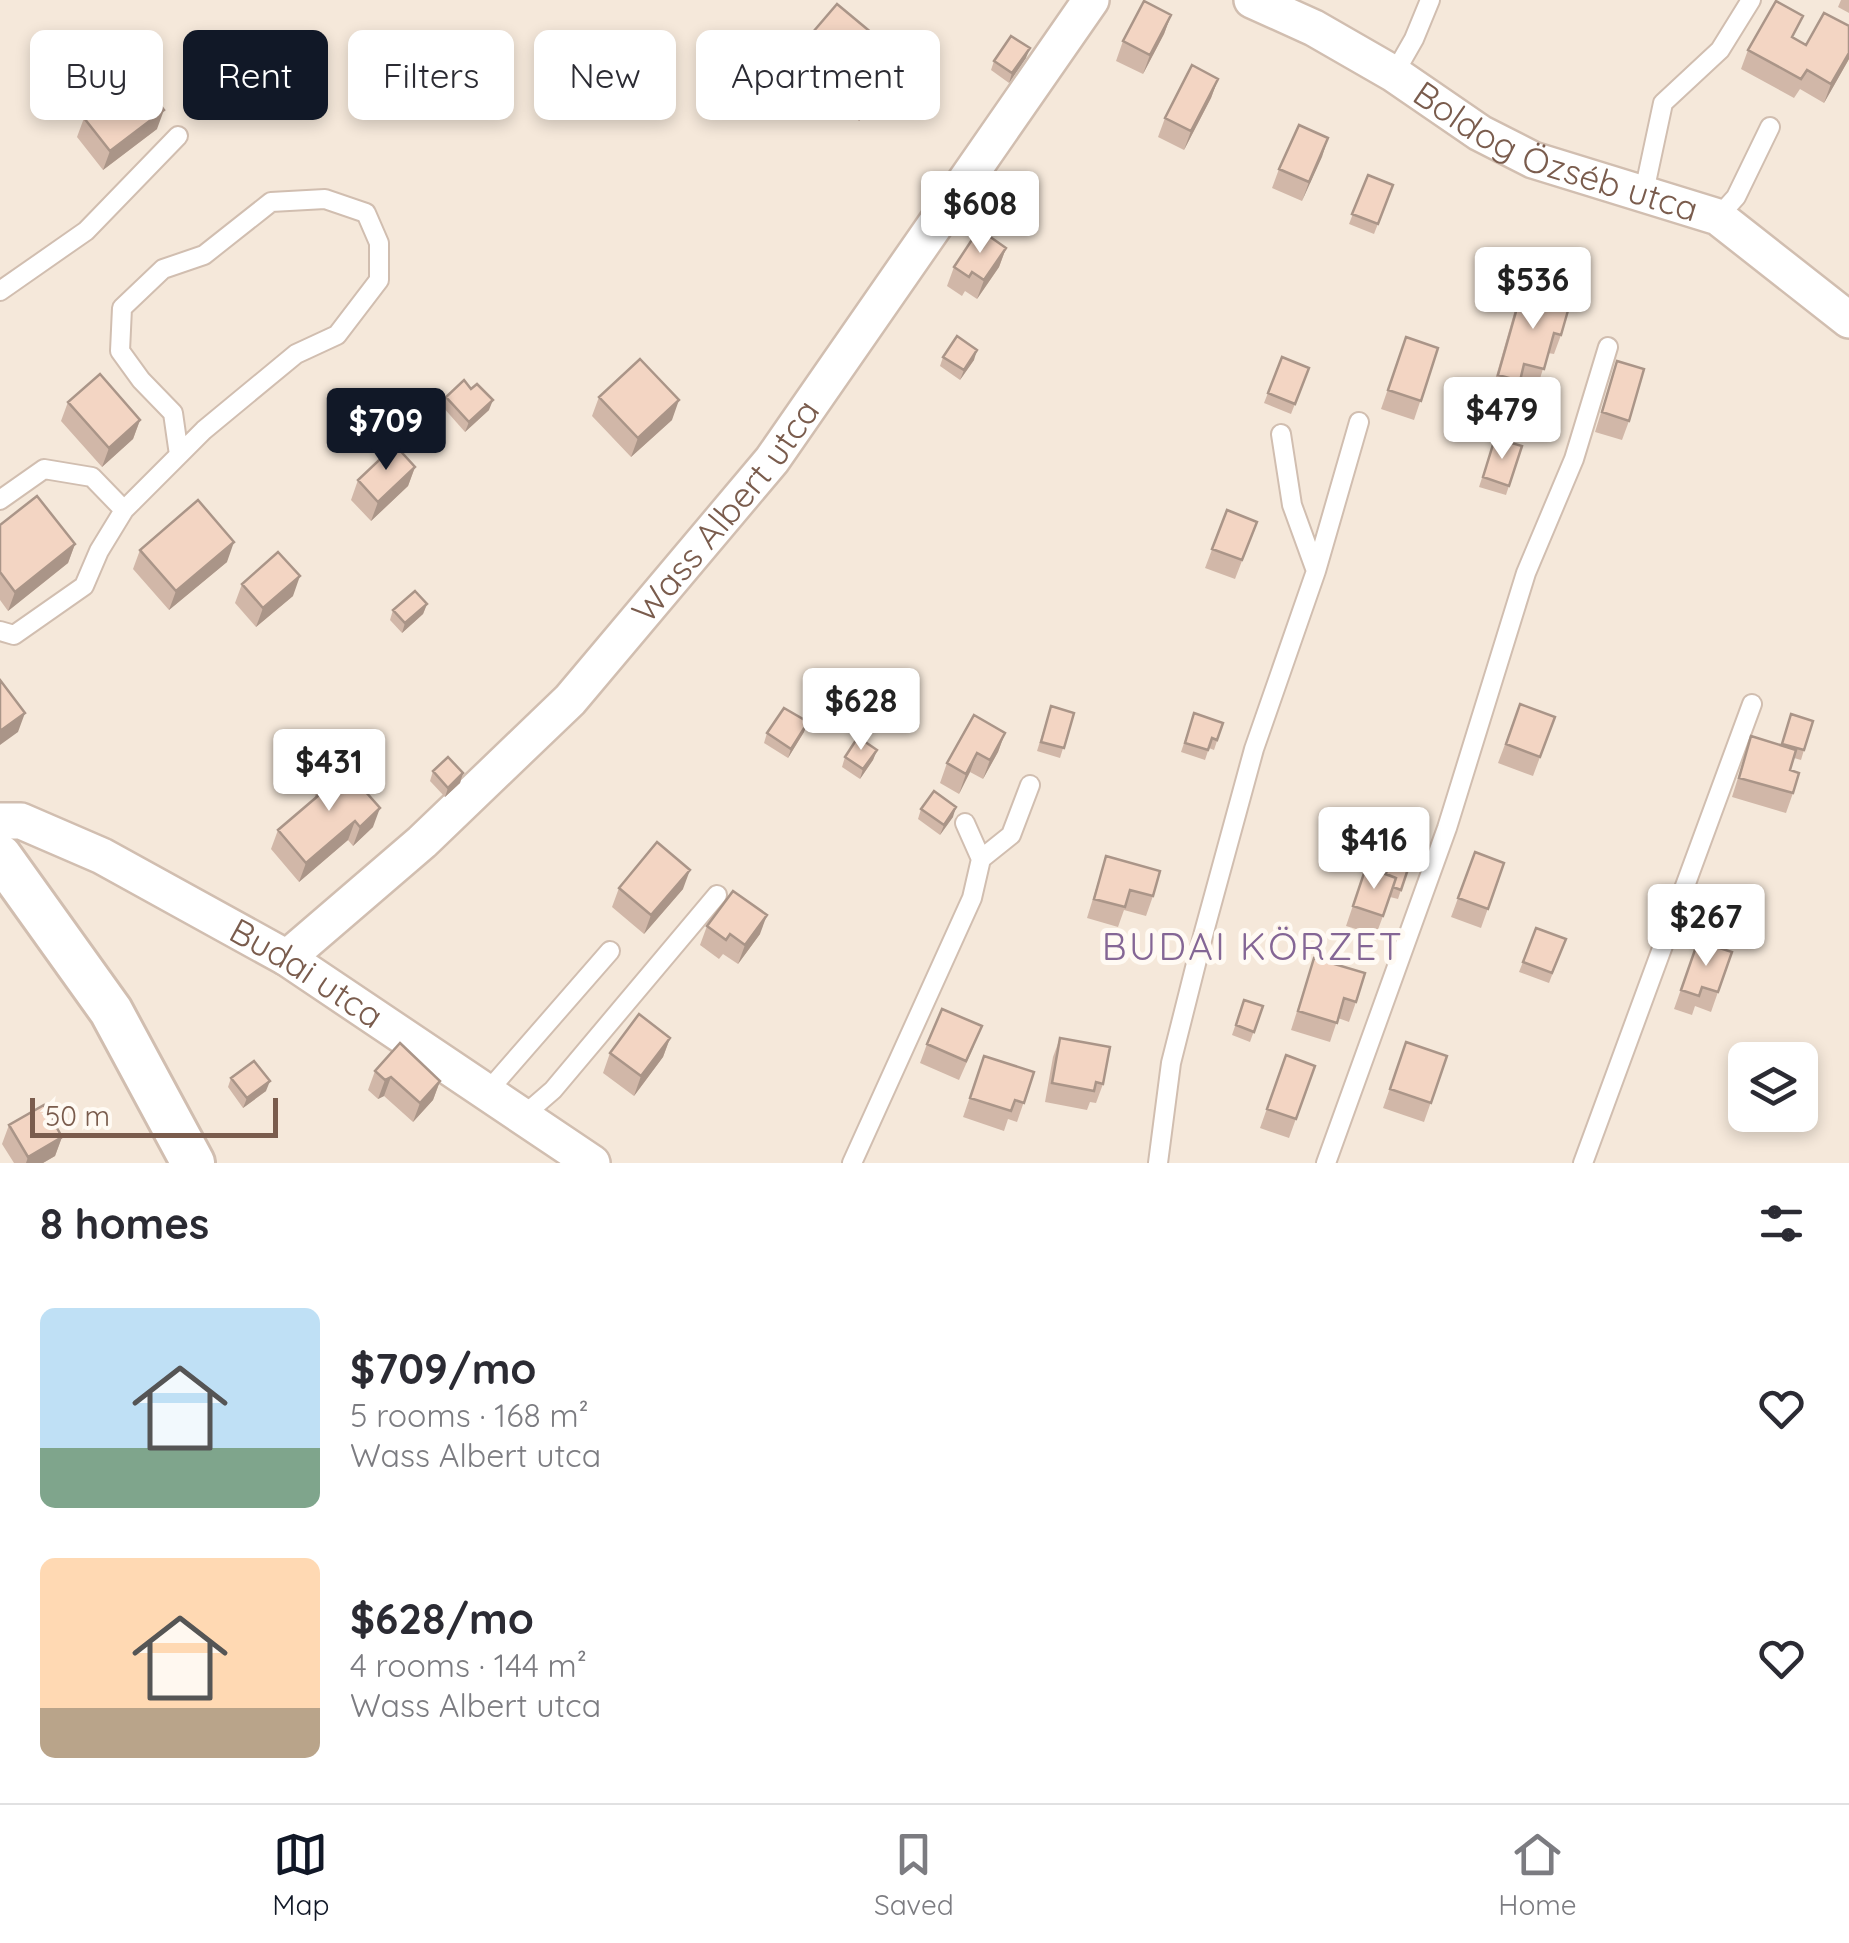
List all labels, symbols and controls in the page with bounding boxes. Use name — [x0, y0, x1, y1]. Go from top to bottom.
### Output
chip: Buy — [30, 30, 163, 120]
chip: Rent — [183, 30, 328, 120]
chip: Filters — [348, 30, 514, 120]
chip: New — [534, 30, 676, 120]
chip: Apartment — [696, 30, 940, 120]
street label: Boldog Özséb utca — [1405, 71, 1704, 231]
pin: $608 — [921, 171, 1039, 256]
text: $608 — [943, 183, 1017, 223]
pin: $536 — [1474, 247, 1592, 332]
text: $536 — [1497, 259, 1569, 299]
pin: $479 — [1443, 377, 1561, 462]
pin: $709 — [327, 388, 445, 473]
text: $479 — [1466, 389, 1538, 429]
street label: Wass Albert utca — [622, 391, 828, 631]
text: $709 — [349, 400, 423, 440]
pin: $628 — [802, 668, 920, 753]
text: $628 — [825, 680, 897, 720]
pin: $431 — [270, 729, 388, 814]
text: $431 — [295, 741, 363, 781]
pin: $416 — [1315, 807, 1433, 892]
text: $416 — [1340, 819, 1408, 859]
pin: $267 — [1647, 884, 1765, 969]
text: $267 — [1670, 896, 1742, 936]
street label: Budai utca — [222, 908, 392, 1037]
district label: BUDAI KÖRZET — [1102, 922, 1404, 970]
map controls — [1728, 1042, 1818, 1132]
button: layers — [1728, 1042, 1818, 1132]
scale bar — [30, 1093, 278, 1138]
text: 50 m — [45, 1098, 110, 1133]
icon: filters — [1754, 1196, 1809, 1251]
text: 8 homes — [40, 1197, 209, 1250]
text: $709/mo — [350, 1342, 537, 1395]
icon: home — [120, 1348, 240, 1468]
icon: heart — [1754, 1381, 1809, 1436]
text: 5 rooms · 168 m² — [350, 1395, 589, 1435]
text: Wass Albert utca — [350, 1435, 601, 1475]
text: $628/mo — [350, 1592, 534, 1645]
icon: home — [120, 1598, 240, 1718]
icon: heart — [1754, 1631, 1809, 1686]
text: 4 rooms · 144 m² — [350, 1645, 587, 1685]
text: Wass Albert utca — [350, 1685, 601, 1725]
tab: Map — [272, 1827, 329, 1922]
tab: Saved — [874, 1827, 954, 1922]
tab: Home — [1498, 1827, 1577, 1922]

